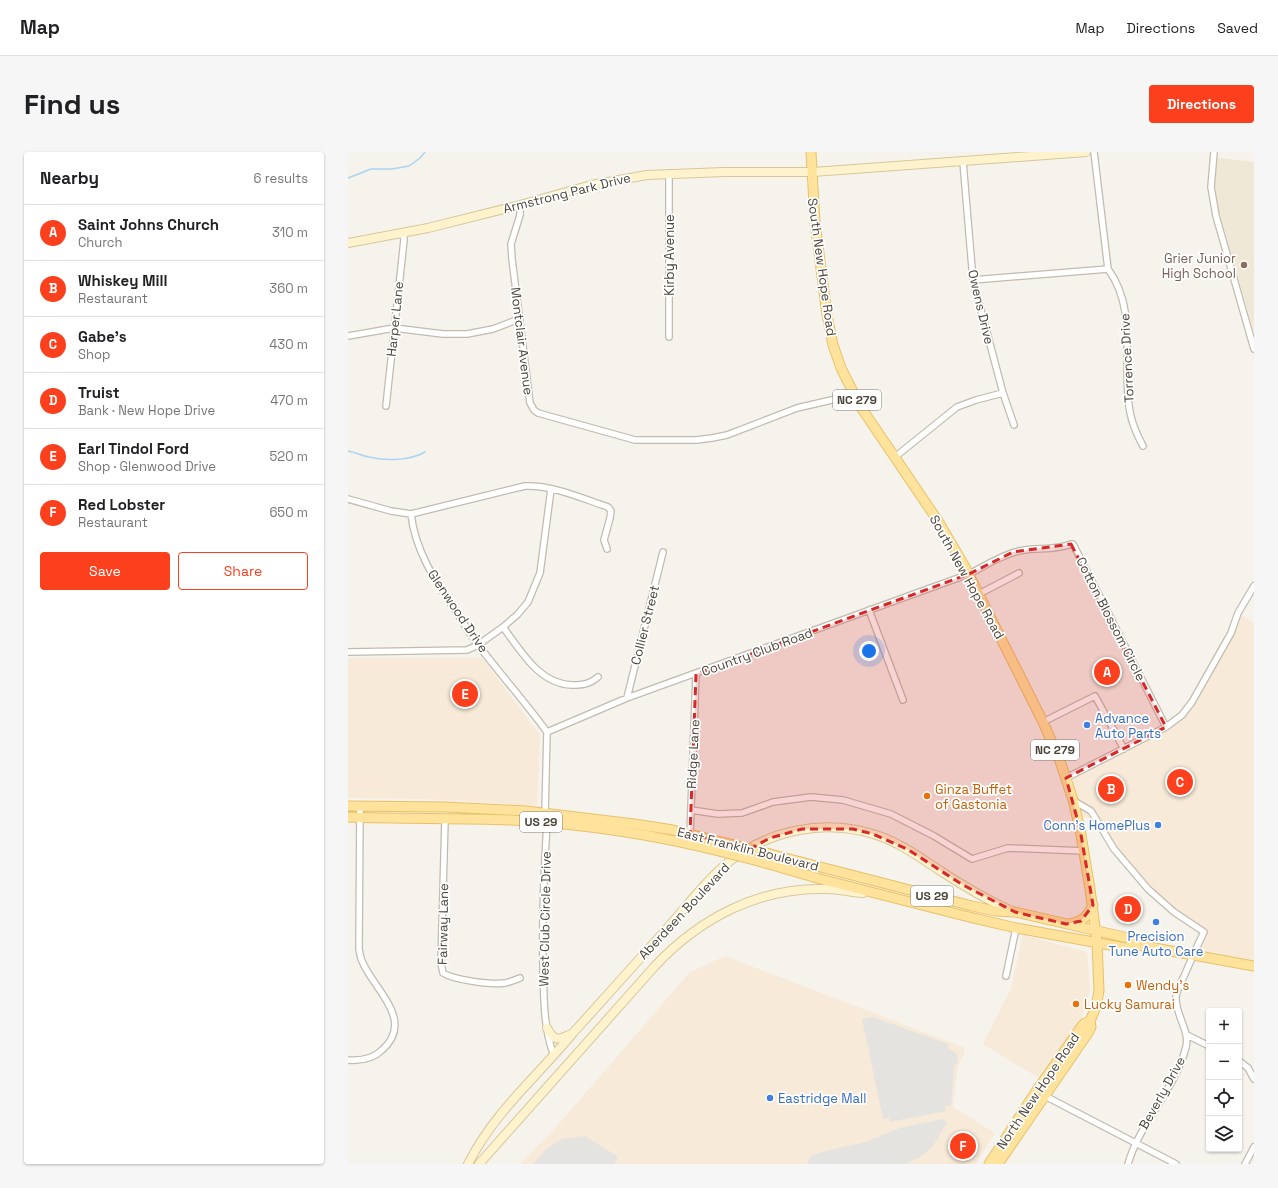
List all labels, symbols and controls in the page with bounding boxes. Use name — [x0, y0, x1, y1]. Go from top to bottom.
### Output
text: Map — [20, 15, 60, 40]
text: Map — [1075, 19, 1105, 37]
text: Directions — [1127, 19, 1195, 37]
text: Saved — [1217, 19, 1258, 37]
button: Directions — [1149, 85, 1254, 123]
text: Find us — [24, 86, 121, 122]
text: Nearby — [40, 167, 99, 189]
street label: Armstrong Park Drive — [501, 169, 633, 217]
text: 6 results — [254, 170, 308, 187]
street label: South New Hope Road — [804, 197, 840, 337]
street label: Kirby Avenue — [661, 214, 678, 296]
text: Saint Johns Church — [78, 215, 219, 234]
text: A — [49, 224, 57, 241]
text: 310 m — [272, 224, 308, 241]
text: Church — [78, 234, 123, 251]
place label: Grier Junior High School — [1162, 250, 1236, 282]
marker: Grier Junior High School — [1239, 260, 1249, 270]
street label: Owens Drive — [964, 268, 998, 346]
text: Whiskey Mill — [78, 271, 167, 290]
text: B — [49, 280, 57, 297]
text: 360 m — [269, 280, 308, 297]
street label: Harper Lane — [383, 281, 407, 357]
street label: Montclair Avenue — [507, 286, 537, 396]
text: Restaurant — [78, 290, 148, 307]
street label: Torrence Drive — [1116, 313, 1138, 403]
text: Gabe's — [78, 327, 127, 346]
text: C — [49, 336, 57, 353]
text: 430 m — [269, 336, 308, 353]
text: Shop — [78, 346, 110, 363]
text: Truist — [78, 383, 120, 402]
road number: NC 279 — [833, 390, 881, 410]
text: D — [49, 392, 57, 409]
text: 470 m — [270, 392, 308, 409]
text: Bank · New Hope Drive — [78, 402, 215, 419]
text: Earl Tindol Ford — [78, 439, 189, 458]
text: E — [49, 448, 57, 465]
text: 520 m — [270, 448, 308, 465]
text: Shop · Glenwood Drive — [78, 458, 216, 475]
text: Red Lobster — [78, 495, 165, 514]
text: F — [50, 504, 56, 521]
text: 650 m — [269, 504, 308, 521]
street label: South New Hope Road — [926, 512, 1008, 642]
text: Restaurant — [78, 514, 148, 531]
button: Save — [40, 552, 170, 590]
button: Share — [178, 552, 308, 590]
street label: Cotton Blossom Circle — [1072, 554, 1150, 684]
street label: Glenwood Drive — [424, 566, 492, 656]
street label: Collier Street — [627, 583, 663, 667]
street label: Country Club Road — [699, 624, 815, 680]
your location — [859, 641, 879, 661]
pin: A — [1094, 657, 1120, 687]
pin: E — [452, 679, 478, 709]
place label: Advance Auto Parts — [1095, 710, 1161, 742]
street label: Ridge Lane — [683, 719, 703, 789]
marker: Advance Auto Parts — [1082, 720, 1092, 730]
road number: NC 279 — [1031, 740, 1079, 760]
pin: C — [1167, 767, 1193, 797]
pin: B — [1098, 774, 1124, 804]
place label: Ginza Buffet of Gastonia — [935, 781, 1012, 813]
marker: Ginza Buffet of Gastonia — [922, 791, 932, 801]
road number: US 29 — [520, 812, 562, 832]
place label: Conn's HomePlus — [1043, 817, 1150, 834]
marker: Conn's HomePlus — [1153, 820, 1163, 830]
street label: East Franklin Boulevard — [676, 823, 820, 875]
street label: West Club Circle Drive — [535, 851, 555, 987]
street label: Aberdeen Boulevard — [635, 859, 733, 963]
street label: Fairway Lane — [434, 883, 452, 965]
road number: US 29 — [911, 886, 953, 906]
pin: D — [1115, 894, 1141, 924]
marker: Precision Tune Auto Care — [1151, 917, 1161, 927]
place label: Precision Tune Auto Care — [1109, 928, 1203, 960]
place label: Wendy's — [1136, 977, 1189, 994]
marker: Wendy's — [1123, 980, 1133, 990]
place label: Lucky Samurai — [1084, 996, 1175, 1013]
marker: Lucky Samurai — [1071, 999, 1081, 1009]
map controls — [1206, 1008, 1242, 1152]
button: + — [1206, 1008, 1242, 1044]
street label: North New Hope Road — [993, 1030, 1083, 1152]
button: − — [1206, 1044, 1242, 1080]
street label: Beverly Drive — [1135, 1053, 1189, 1133]
button: locate — [1206, 1080, 1242, 1116]
place label: Eastridge Mall — [778, 1090, 866, 1107]
marker: Eastridge Mall — [765, 1093, 775, 1103]
button: layers — [1206, 1116, 1242, 1152]
pin: F — [950, 1131, 976, 1161]

